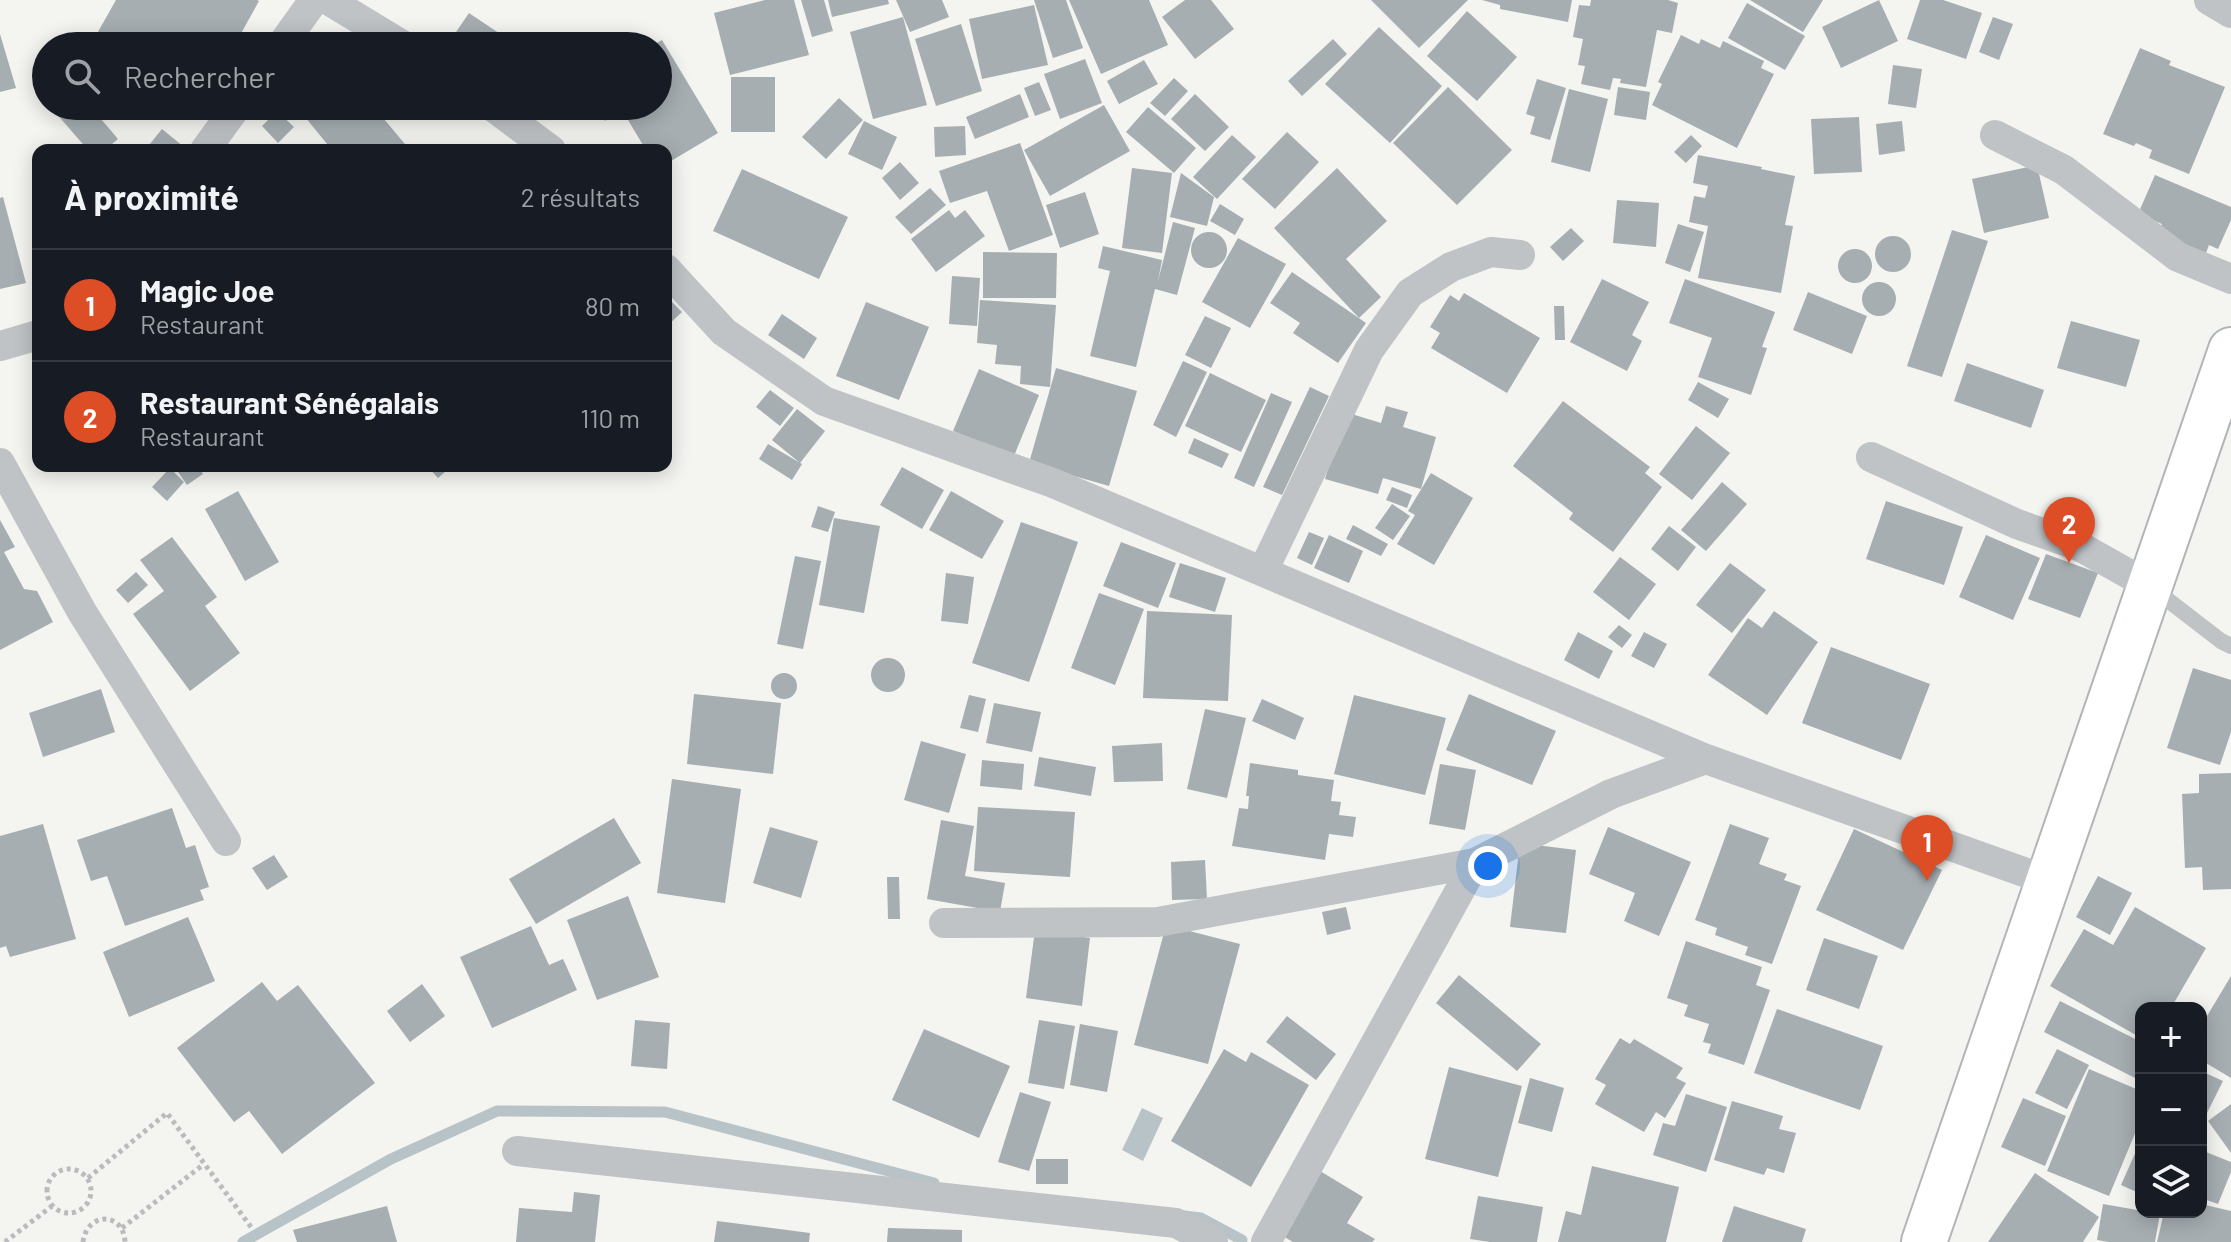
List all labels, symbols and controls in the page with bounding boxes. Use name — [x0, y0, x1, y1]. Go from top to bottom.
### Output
search box — [32, 32, 672, 120]
icon: search — [60, 54, 104, 98]
text: Rechercher — [124, 58, 275, 94]
text: À proximité — [64, 176, 239, 217]
text: 2 résultats — [521, 181, 640, 212]
text: Magic Joe — [140, 272, 274, 308]
text: 1 — [85, 290, 95, 321]
text: 80 m — [585, 290, 640, 321]
text: Restaurant — [140, 308, 265, 339]
text: Restaurant Sénégalais — [140, 384, 439, 420]
text: 2 — [83, 402, 97, 433]
text: 110 m — [580, 402, 640, 433]
text: Restaurant — [140, 420, 265, 451]
pin: 2 — [2043, 497, 2095, 563]
pin: 1 — [1901, 815, 1953, 881]
your location — [1468, 846, 1508, 886]
map controls — [2135, 1002, 2207, 1218]
button: + — [2135, 1002, 2207, 1074]
button: − — [2135, 1074, 2207, 1146]
button: layers — [2135, 1146, 2207, 1218]

